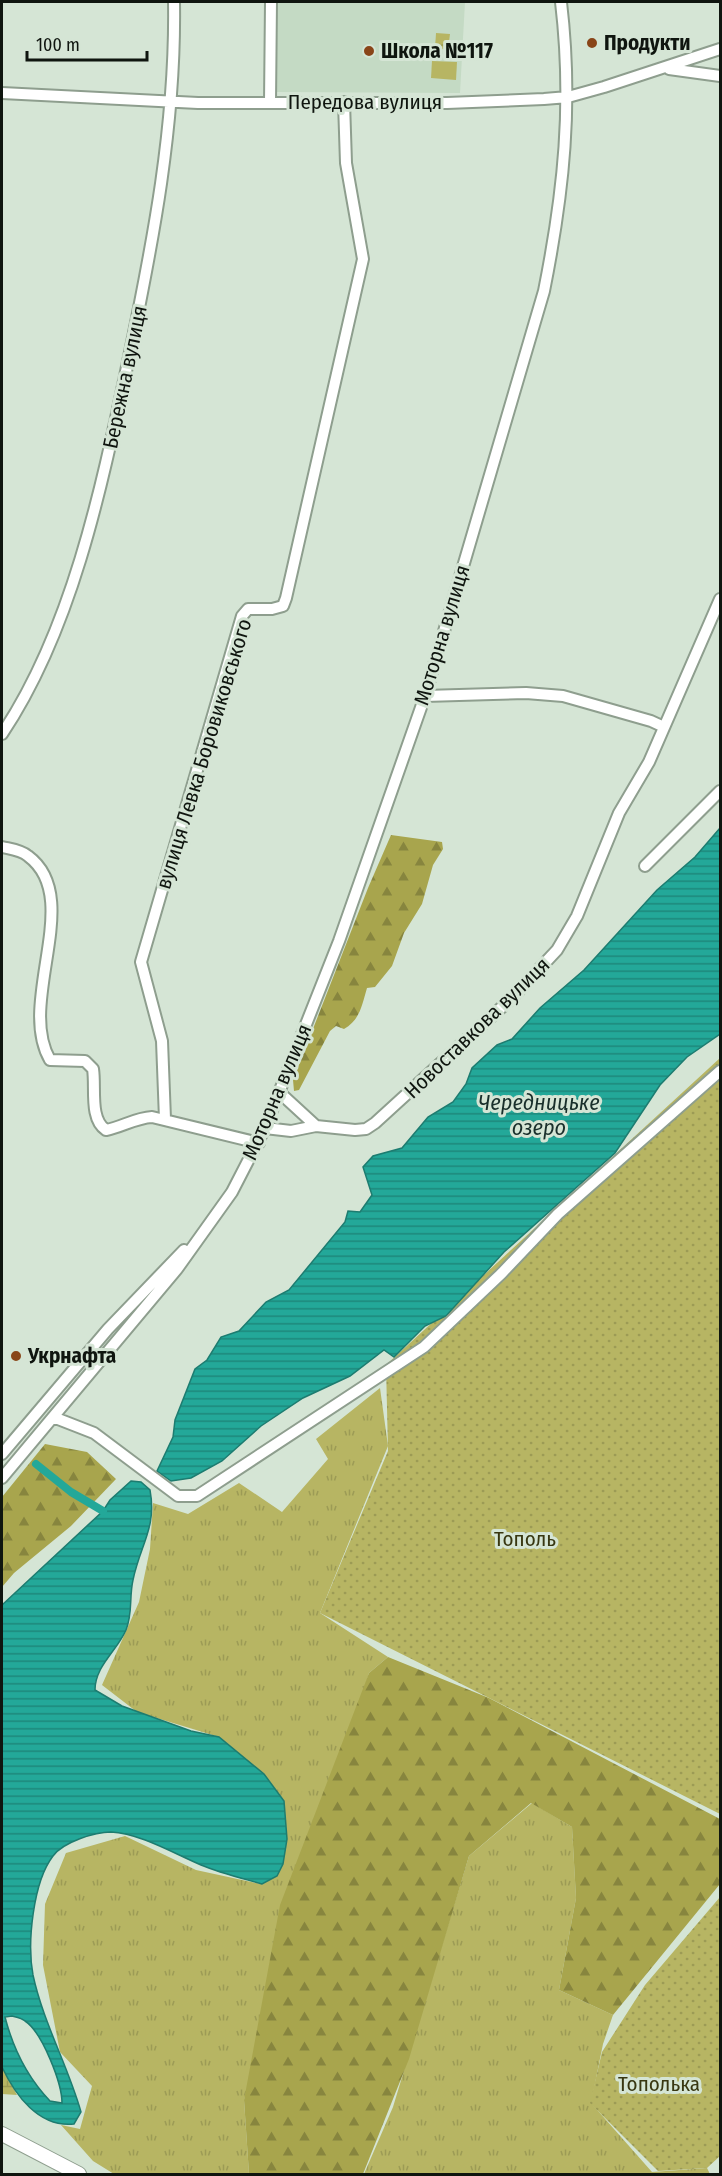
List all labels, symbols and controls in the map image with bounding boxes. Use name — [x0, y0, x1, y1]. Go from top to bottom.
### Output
scale bar — [27, 24, 147, 62]
place label: Продукти — [604, 30, 690, 56]
text: 100 m — [36, 34, 80, 56]
marker: Продукти — [585, 36, 599, 50]
place label: Школа №117 — [381, 38, 493, 64]
marker: Школа №117 — [362, 44, 376, 58]
street label: Передова вулиця — [288, 89, 442, 115]
street label: Бережна вулиця — [97, 303, 153, 451]
street label: Моторна вулиця — [408, 562, 476, 708]
street label: вулиця Левка Боровиковського — [150, 616, 258, 892]
street label: Новоставкова вулиця — [399, 952, 555, 1104]
street label: Моторна вулиця — [237, 1020, 317, 1164]
water label: Чередницьке озеро — [478, 1089, 600, 1141]
place label: Укрнафта — [27, 1343, 116, 1369]
marker: Укрнафта — [9, 1349, 23, 1363]
park label: Тополь — [494, 1526, 556, 1552]
park label: Тополька — [618, 2071, 700, 2097]

